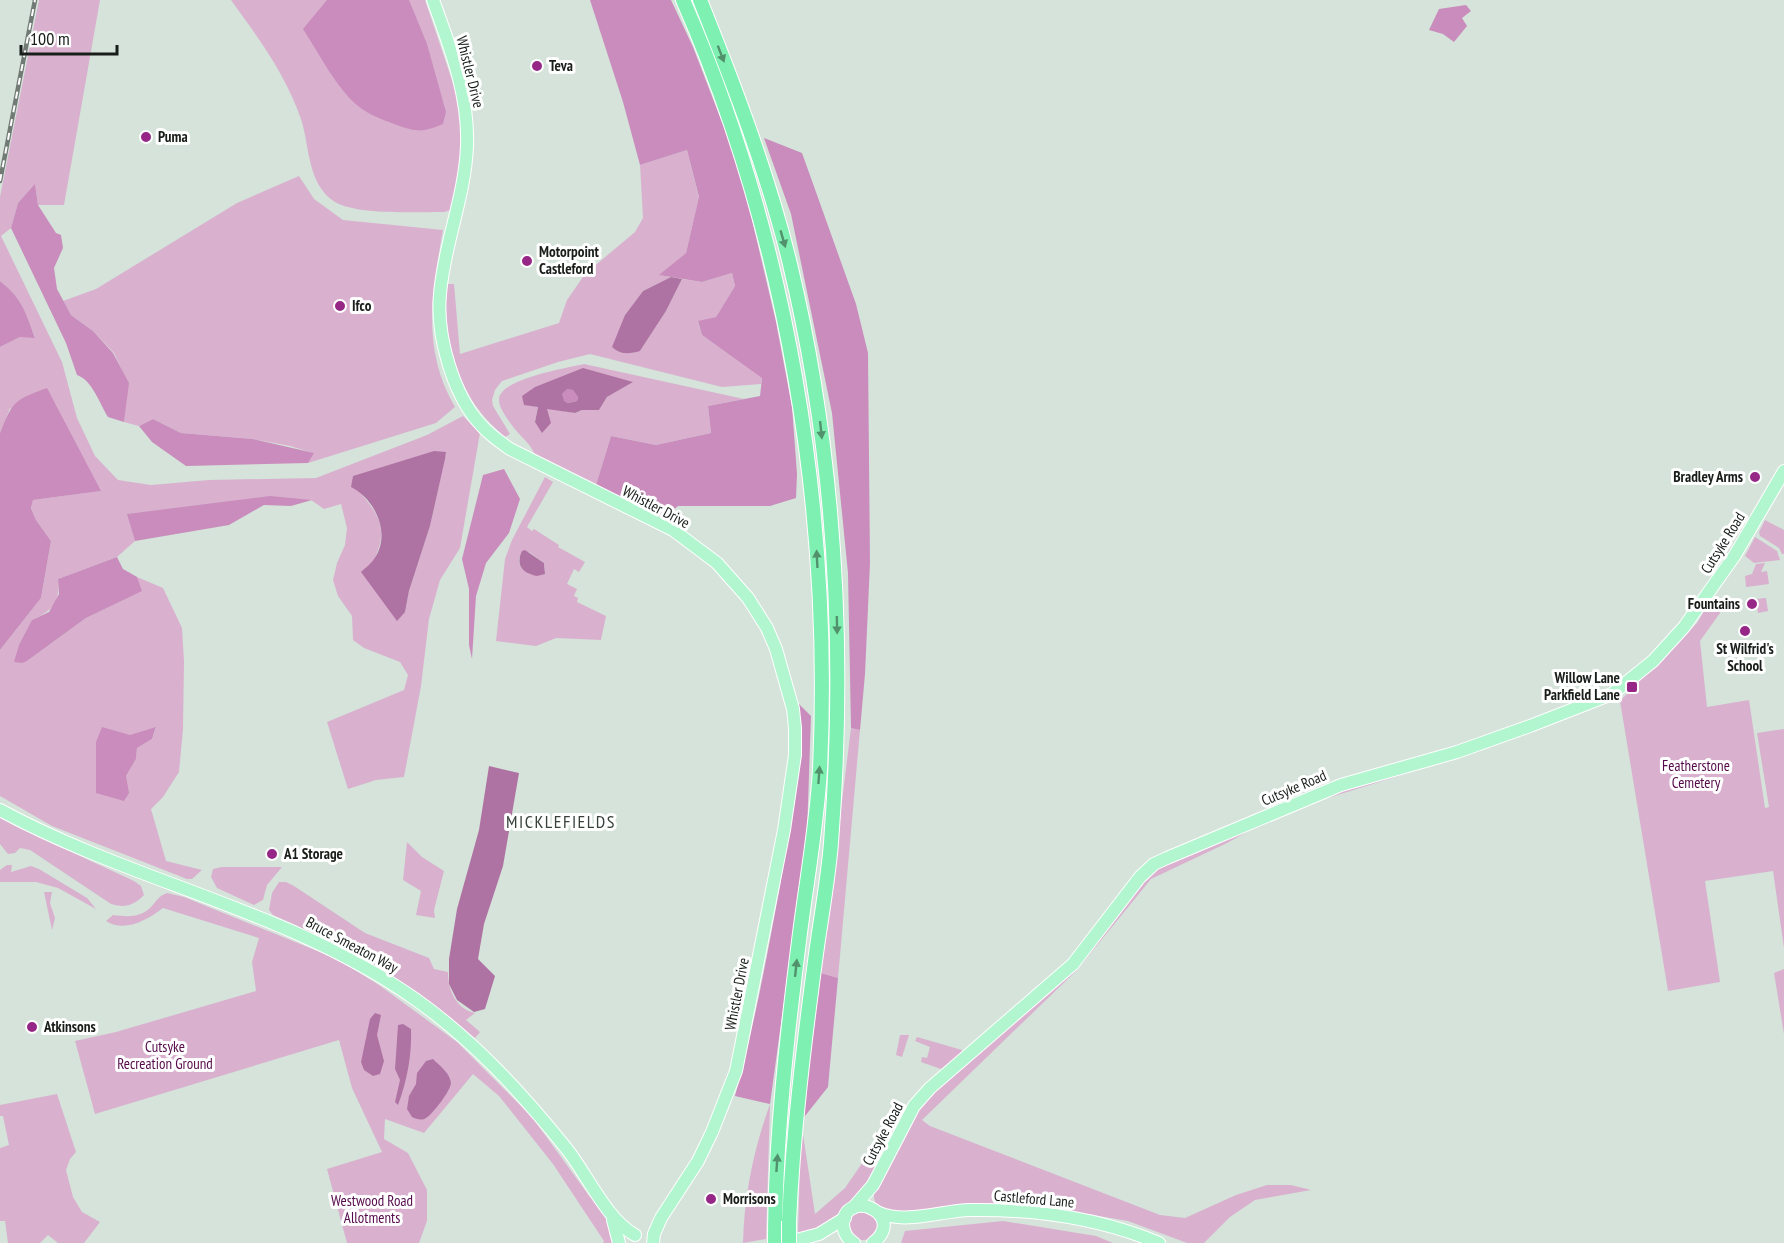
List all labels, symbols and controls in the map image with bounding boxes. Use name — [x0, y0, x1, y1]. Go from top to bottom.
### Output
scale bar — [21, 18, 117, 56]
text: 100 m — [30, 27, 70, 50]
street label: Whistler Drive — [452, 34, 489, 110]
one-way arrow — [717, 46, 727, 64]
place label: Teva — [549, 56, 573, 75]
marker: Teva — [530, 59, 544, 73]
place label: Puma — [158, 127, 188, 146]
marker: Puma — [139, 130, 153, 144]
one-way arrow — [779, 230, 788, 248]
place label: Motorpoint Castleford — [539, 242, 600, 278]
marker: Motorpoint Castleford — [520, 254, 534, 268]
place label: Ifco — [352, 296, 372, 315]
marker: Ifco — [333, 299, 347, 313]
one-way arrow — [816, 421, 826, 440]
place label: Bradley Arms — [1673, 467, 1743, 486]
marker: Bradley Arms — [1748, 470, 1762, 484]
street label: Whistler Drive — [619, 481, 693, 532]
street label: Cutsyke Road — [1696, 509, 1749, 577]
one-way arrow — [812, 550, 821, 569]
place label: Fountains — [1688, 594, 1740, 613]
marker: Fountains — [1745, 597, 1759, 611]
one-way arrow — [832, 615, 842, 634]
marker: St Wilfrid's School — [1738, 624, 1752, 638]
place label: St Wilfrid's School — [1716, 639, 1774, 675]
place label: Willow Lane Parkfield Lane — [1544, 668, 1620, 704]
marker: Willow Lane Parkfield Lane — [1625, 680, 1639, 694]
park label: Featherstone Cemetery — [1662, 756, 1730, 792]
one-way arrow — [814, 765, 824, 784]
street label: Cutsyke Road — [1258, 765, 1329, 810]
district label: MICKLEFIELDS — [506, 810, 616, 833]
place label: A1 Storage — [283, 844, 343, 863]
marker: A1 Storage — [265, 847, 279, 861]
street label: Bruce Smeaton Way — [303, 912, 402, 977]
street label: Whistler Drive — [720, 956, 753, 1032]
one-way arrow — [791, 959, 801, 978]
place label: Atkinsons — [43, 1017, 96, 1036]
marker: Atkinsons — [25, 1020, 39, 1034]
park label: Cutsyke Recreation Ground — [117, 1037, 213, 1073]
street label: Cutsyke Road — [858, 1099, 907, 1169]
one-way arrow — [772, 1153, 782, 1172]
street label: Castleford Lane — [993, 1186, 1075, 1211]
place label: Morrisons — [723, 1189, 776, 1208]
park label: Westwood Road Allotments — [331, 1191, 413, 1227]
marker: Morrisons — [704, 1192, 718, 1206]

